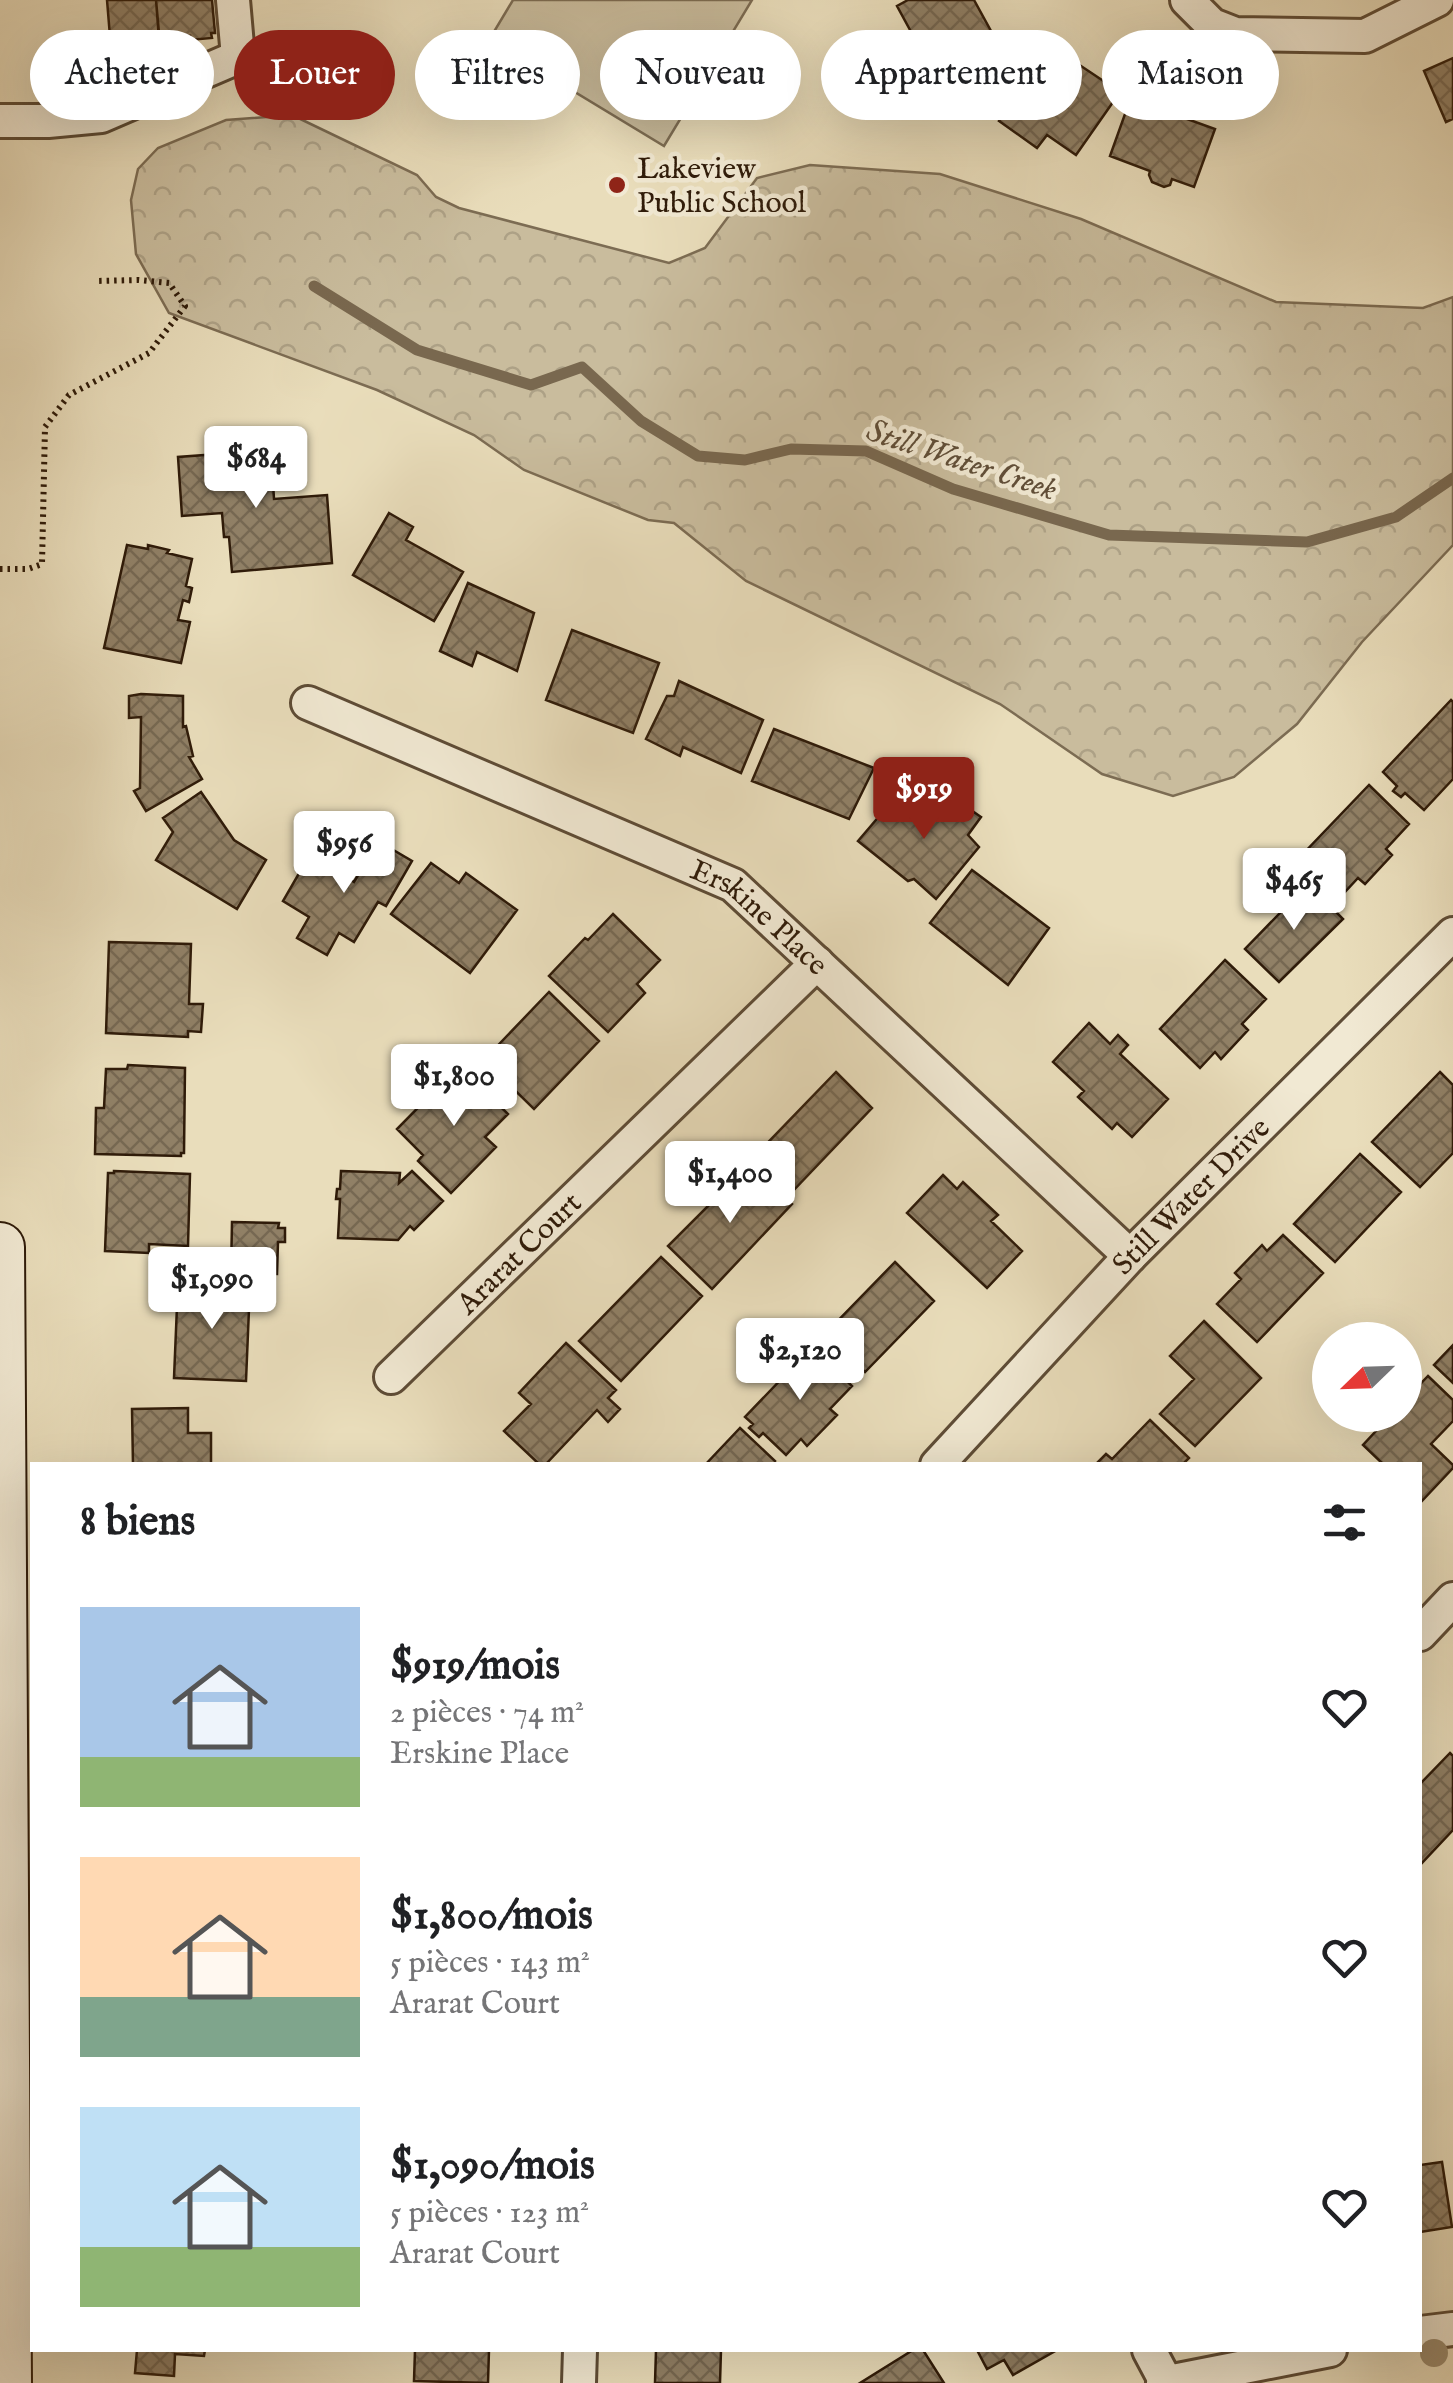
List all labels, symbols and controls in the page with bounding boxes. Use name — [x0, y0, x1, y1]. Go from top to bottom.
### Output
chip: Acheter — [30, 30, 214, 120]
chip: Louer — [234, 30, 395, 120]
chip: Filtres — [415, 30, 580, 120]
chip: Nouveau — [600, 30, 801, 120]
chip: Appartement — [821, 30, 1082, 120]
chip: Maison — [1102, 30, 1279, 120]
place label: Lakeview Public School — [637, 151, 807, 223]
marker: Lakeview Public School — [606, 174, 628, 196]
water label: Still Water Creek — [861, 411, 1062, 512]
pin: $684 — [197, 426, 315, 511]
text: $684 — [226, 438, 286, 479]
pin: $919 — [865, 757, 983, 842]
text: $919 — [895, 769, 953, 810]
pin: $956 — [285, 811, 403, 896]
text: $956 — [316, 823, 372, 864]
pin: $465 — [1235, 848, 1353, 933]
street label: Erskine Place — [684, 852, 835, 985]
text: $465 — [1265, 860, 1323, 901]
pin: $1,800 — [373, 1044, 535, 1129]
text: $1,800 — [413, 1056, 495, 1097]
street label: Still Water Drive — [1105, 1110, 1279, 1284]
pin: $1,400 — [649, 1141, 811, 1226]
text: $1,400 — [687, 1153, 773, 1194]
street label: Ararat Court — [449, 1185, 590, 1324]
pin: $1,090 — [131, 1247, 293, 1332]
text: $1,090 — [170, 1259, 254, 1300]
pin: $2,120 — [719, 1318, 881, 1403]
north arrow — [1312, 1322, 1422, 1432]
map controls — [1312, 1322, 1422, 1432]
text: $2,120 — [758, 1330, 842, 1371]
icon: filters — [1317, 1495, 1372, 1550]
text: 8 biens — [80, 1496, 195, 1549]
text: $919/mois — [390, 1640, 560, 1693]
icon: home — [160, 1647, 280, 1767]
icon: heart — [1317, 1680, 1372, 1735]
text: 2 pièces · 74 m² — [390, 1693, 584, 1734]
text: Erskine Place — [390, 1734, 569, 1775]
text: $1,800/mois — [390, 1890, 593, 1943]
icon: home — [160, 1897, 280, 2017]
icon: heart — [1317, 1930, 1372, 1985]
text: 5 pièces · 143 m² — [390, 1943, 590, 1984]
text: Ararat Court — [390, 1984, 560, 2025]
text: $1,090/mois — [390, 2140, 595, 2193]
icon: home — [160, 2147, 280, 2267]
icon: heart — [1317, 2180, 1372, 2235]
text: 5 pièces · 123 m² — [390, 2193, 589, 2234]
text: Ararat Court — [390, 2234, 560, 2275]

